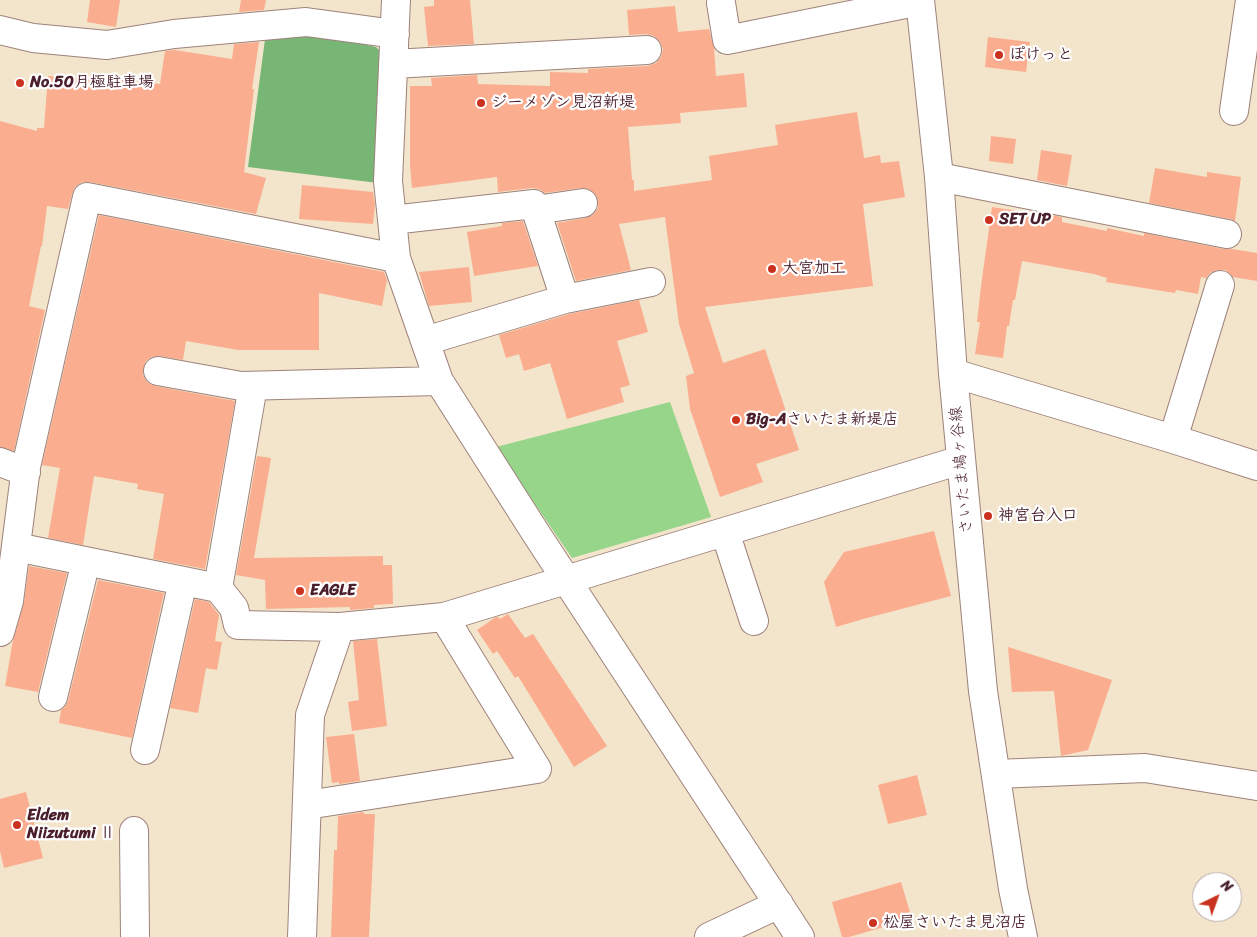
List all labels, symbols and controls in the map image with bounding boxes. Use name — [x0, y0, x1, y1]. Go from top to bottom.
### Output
place label: ぽけっと — [1009, 45, 1073, 65]
marker: ぽけっと — [993, 49, 1005, 61]
place label: No.50月極駐車場 — [30, 73, 154, 93]
marker: No.50月極駐車場 — [14, 77, 26, 89]
place label: ジーメゾン見沼新堤 — [491, 93, 635, 113]
marker: ジーメゾン見沼新堤 — [475, 97, 487, 109]
place label: SET UP — [999, 210, 1051, 230]
marker: SET UP — [983, 214, 995, 226]
place label: 大宮加工 — [782, 259, 846, 279]
marker: 大宮加工 — [766, 263, 778, 275]
street label: さいたま鳩ヶ谷線 — [947, 405, 977, 535]
place label: Big-Aさいたま新堤店 — [746, 410, 899, 430]
marker: Big-Aさいたま新堤店 — [730, 414, 742, 426]
place label: 神宮台入口 — [998, 506, 1078, 526]
marker: 神宮台入口 — [982, 510, 994, 522]
place label: EAGLE — [310, 581, 356, 601]
marker: EAGLE — [294, 585, 306, 597]
place label: Eldem Niizutumi Ⅱ — [27, 806, 116, 844]
marker: Eldem Niizutumi Ⅱ — [11, 819, 23, 831]
north arrow — [1192, 872, 1242, 922]
text: N — [1215, 874, 1239, 899]
place label: 松屋さいたま見沼店 — [883, 913, 1027, 933]
marker: 松屋さいたま見沼店 — [867, 917, 879, 929]

